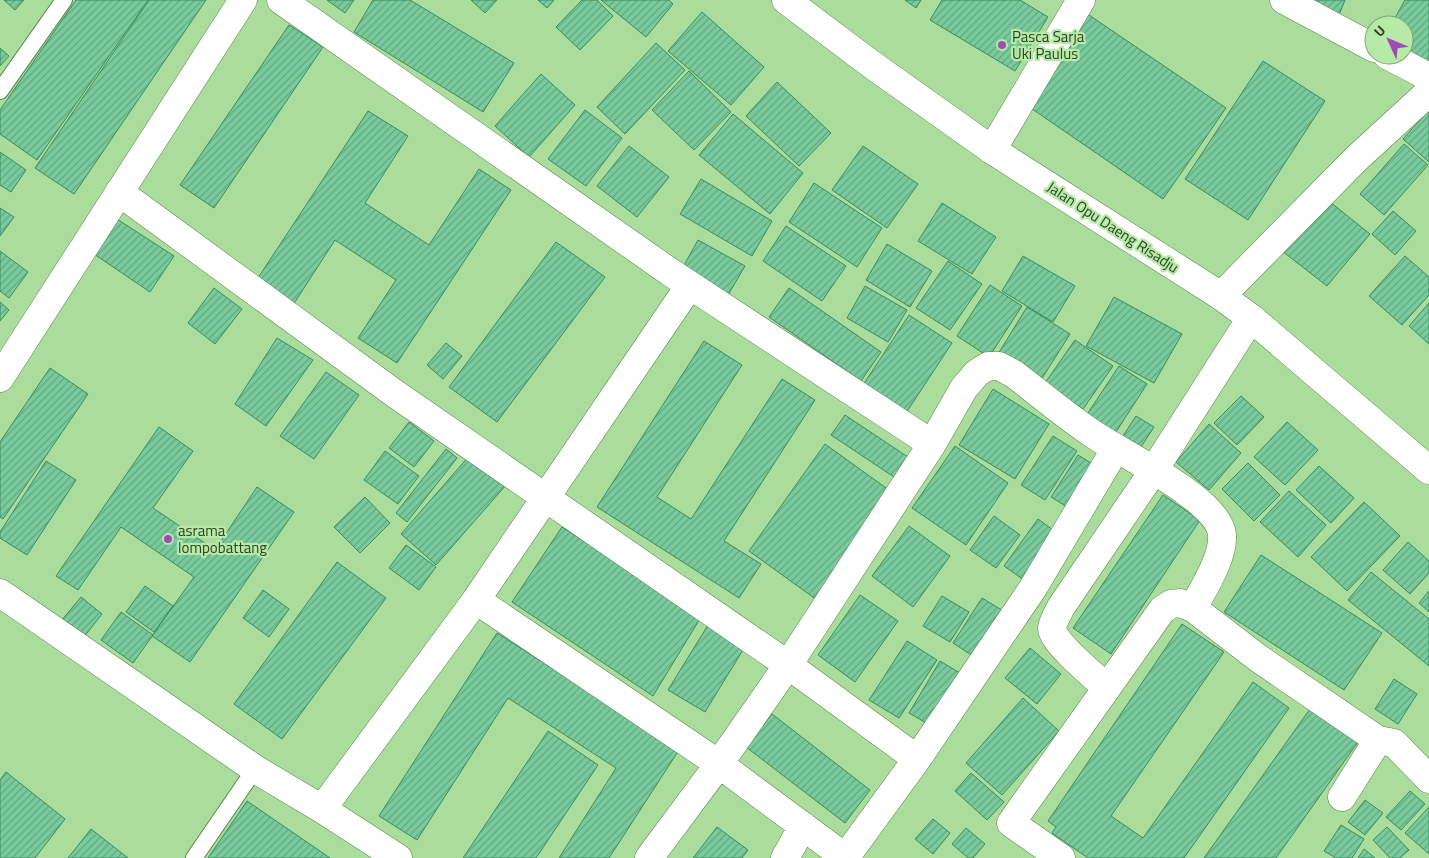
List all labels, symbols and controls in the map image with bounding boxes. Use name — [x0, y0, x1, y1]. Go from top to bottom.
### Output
north arrow — [1364, 15, 1414, 65]
text: U — [1369, 20, 1390, 41]
place label: Pasca Sarja Uki Paulus — [1012, 25, 1085, 65]
marker: Pasca Sarja Uki Paulus — [996, 39, 1008, 51]
street label: Jalan Opu Daeng Risadju — [1042, 176, 1184, 278]
place label: asrama lompobattang — [178, 519, 267, 559]
marker: asrama lompobattang — [162, 533, 174, 545]

